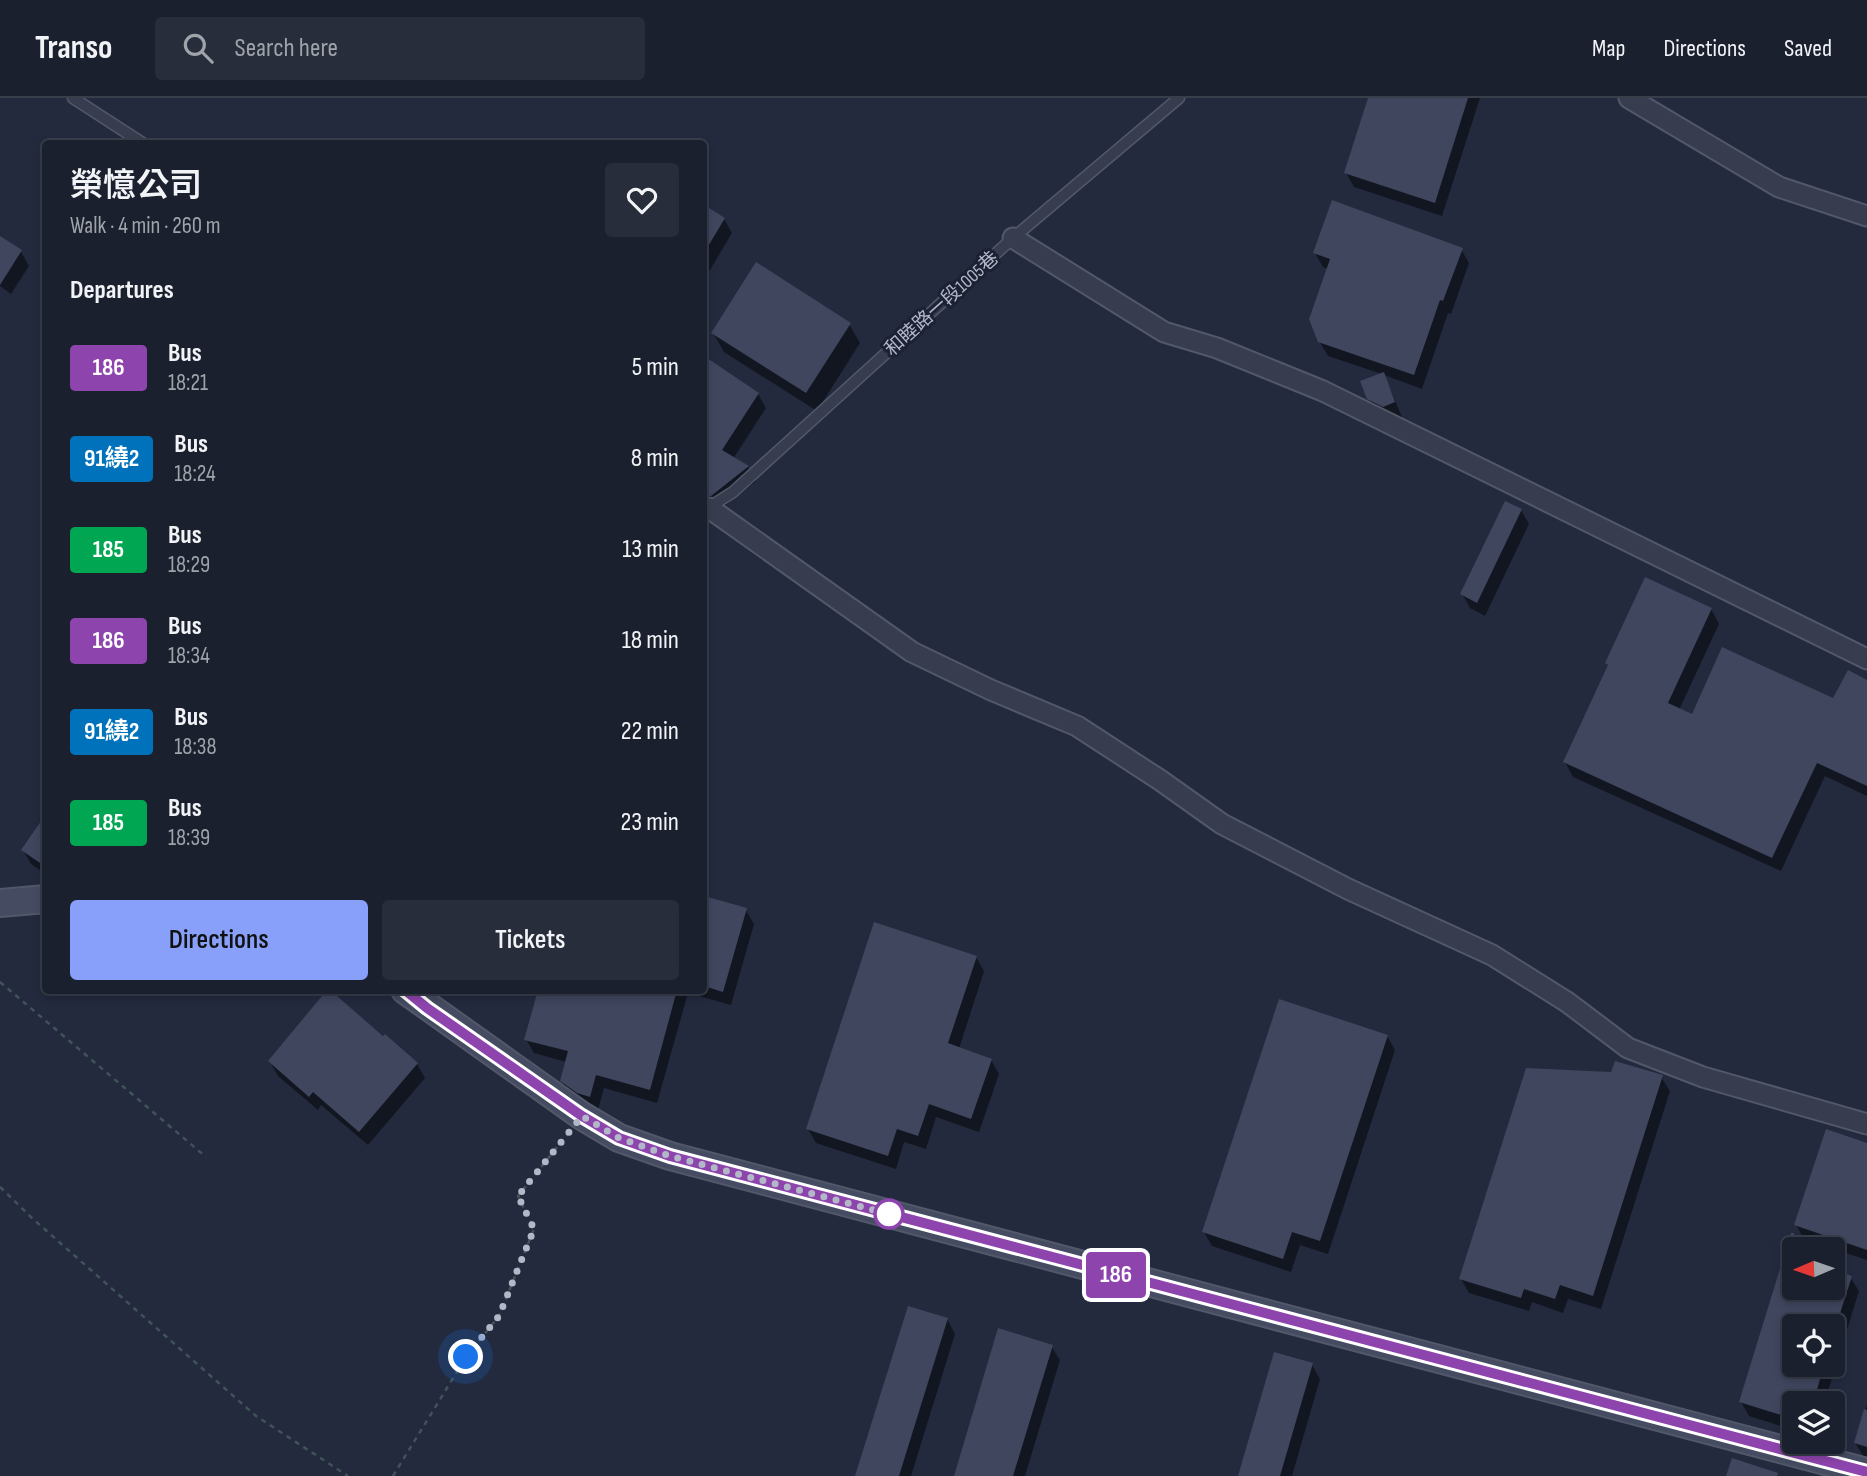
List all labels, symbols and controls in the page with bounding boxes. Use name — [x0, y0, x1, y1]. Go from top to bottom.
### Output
search box — [155, 17, 645, 80]
text: Transo — [35, 28, 113, 68]
icon: search — [179, 29, 217, 67]
text: Search here — [235, 33, 338, 64]
text: Map — [1592, 34, 1625, 63]
text: Directions — [1663, 34, 1746, 63]
text: Saved — [1784, 34, 1832, 63]
button: heart — [605, 163, 679, 237]
text: 榮憶公司 — [70, 166, 202, 206]
text: Walk · 4 min · 260 m — [70, 212, 220, 240]
street label: 和睦路一段1005巷 — [880, 247, 1004, 361]
text: Departures — [70, 275, 174, 306]
text: Bus — [168, 338, 202, 369]
text: 5 min — [632, 352, 679, 383]
text: 186 — [92, 353, 125, 382]
text: 18:21 — [168, 369, 208, 397]
text: Bus — [174, 429, 208, 460]
text: 8 min — [631, 443, 679, 474]
text: 91繞2 — [84, 444, 139, 473]
text: 18:24 — [174, 460, 216, 488]
text: Bus — [168, 520, 202, 551]
text: 13 min — [622, 534, 679, 565]
text: 185 — [93, 535, 124, 564]
text: 18:29 — [168, 551, 210, 579]
text: Bus — [168, 611, 202, 642]
text: 18 min — [622, 625, 679, 656]
text: 186 — [92, 626, 125, 655]
text: 18:34 — [168, 642, 210, 670]
text: Bus — [174, 702, 208, 733]
text: 22 min — [621, 716, 679, 747]
text: 91繞2 — [84, 717, 139, 746]
text: 18:38 — [174, 733, 216, 761]
text: Bus — [168, 793, 202, 824]
text: 23 min — [621, 807, 679, 838]
text: 185 — [93, 808, 124, 837]
text: 18:39 — [168, 824, 210, 852]
button: Directions — [70, 900, 368, 980]
button: Tickets — [382, 900, 679, 980]
unlabelled marker — [874, 1199, 904, 1229]
north arrow — [1782, 1237, 1844, 1300]
map controls — [1782, 1237, 1845, 1454]
line badge: 186 — [1076, 1252, 1156, 1298]
text: 186 — [1100, 1260, 1132, 1289]
button: locate — [1782, 1314, 1845, 1377]
your location — [448, 1339, 483, 1374]
button: layers — [1782, 1391, 1845, 1454]

